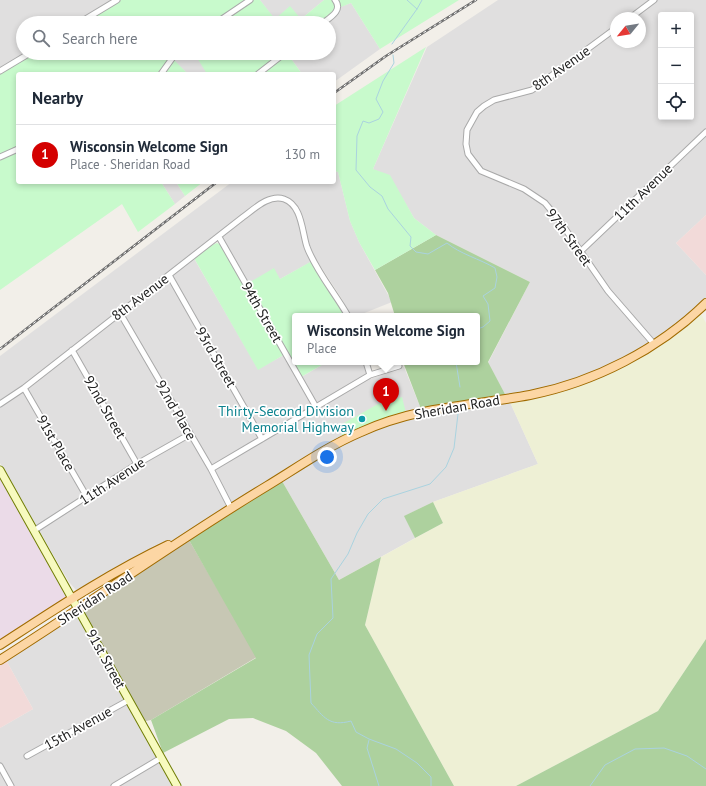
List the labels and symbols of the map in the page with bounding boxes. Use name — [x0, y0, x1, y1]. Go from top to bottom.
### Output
north arrow — [610, 12, 646, 48]
street label: 8th Avenue — [528, 41, 594, 95]
street label: 11th Avenue — [610, 160, 676, 224]
street label: 97th Street — [542, 205, 596, 270]
street label: 8th Avenue — [108, 270, 172, 324]
street label: 94th Street — [237, 278, 287, 346]
street label: 93rd Street — [191, 323, 241, 391]
street label: 92nd Street — [80, 372, 130, 442]
street label: 92nd Place — [152, 377, 200, 443]
pin: 1 — [373, 378, 399, 411]
street label: Sheridan Road — [413, 391, 501, 423]
place label: Thirty-Second Division Memorial Highway — [218, 402, 354, 436]
street label: 91st Place — [33, 412, 79, 474]
marker: Thirty-Second Division Memorial Highway — [357, 414, 367, 424]
your location — [317, 447, 337, 467]
street label: 11th Avenue — [76, 453, 148, 509]
street label: Sheridan Road — [54, 567, 136, 629]
street label: 91st Street — [82, 626, 130, 692]
street label: 15th Avenue — [41, 702, 115, 754]

